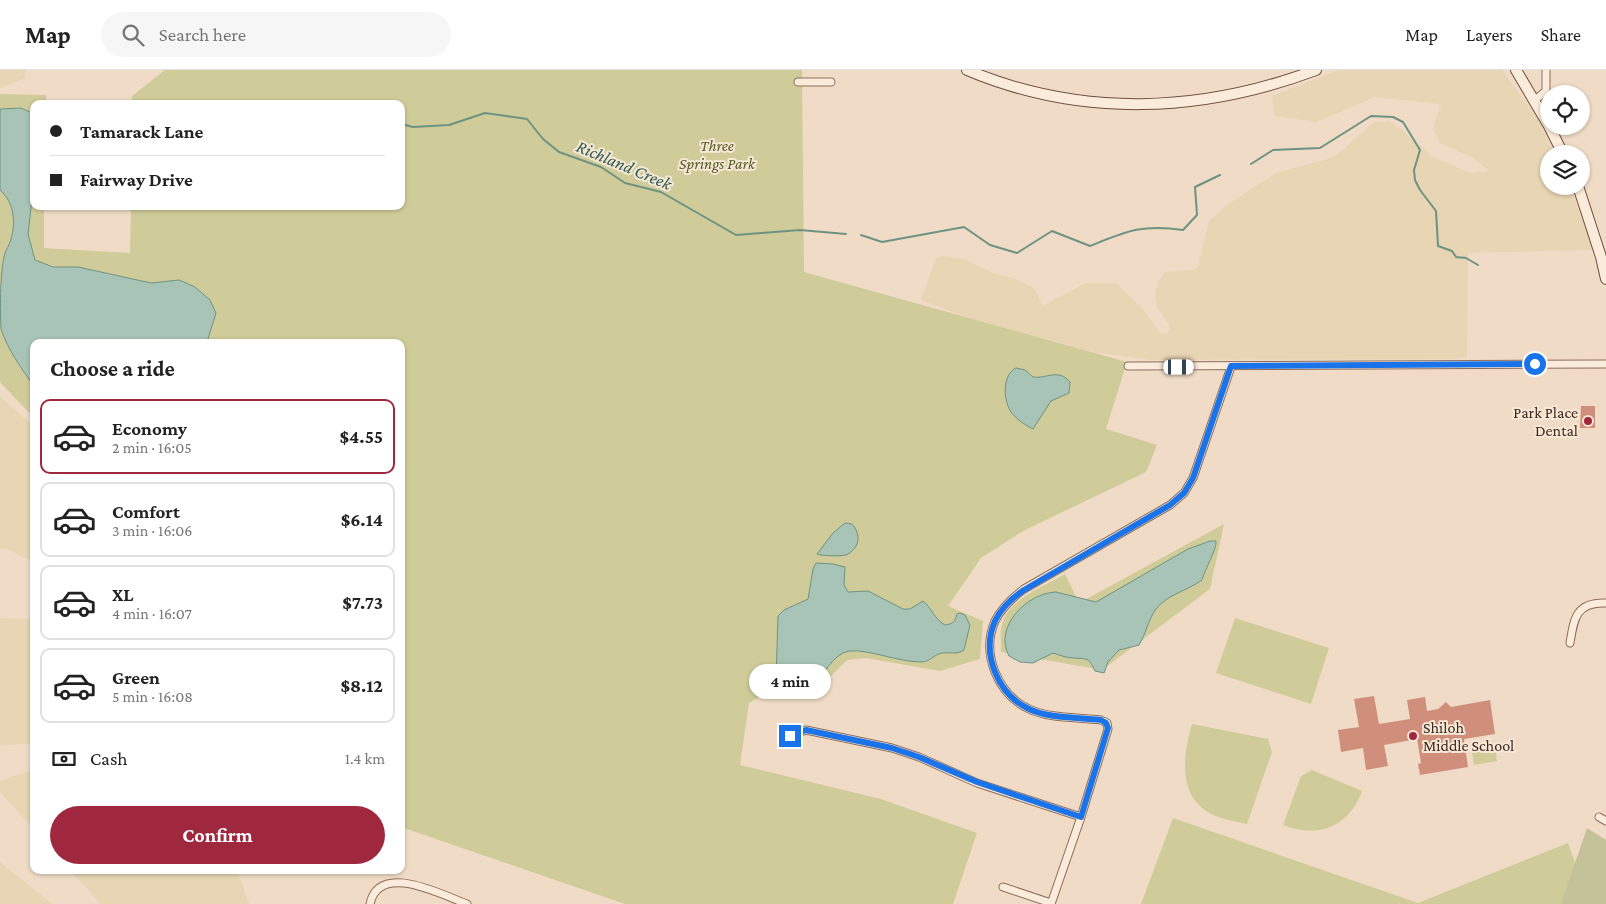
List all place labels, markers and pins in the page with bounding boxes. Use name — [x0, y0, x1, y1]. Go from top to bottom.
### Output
place label: Park Place Dental — [1513, 404, 1578, 439]
marker: Park Place Dental — [1582, 415, 1594, 427]
place label: Shiloh Middle School — [1423, 719, 1514, 754]
marker: Shiloh Middle School — [1407, 730, 1419, 742]

